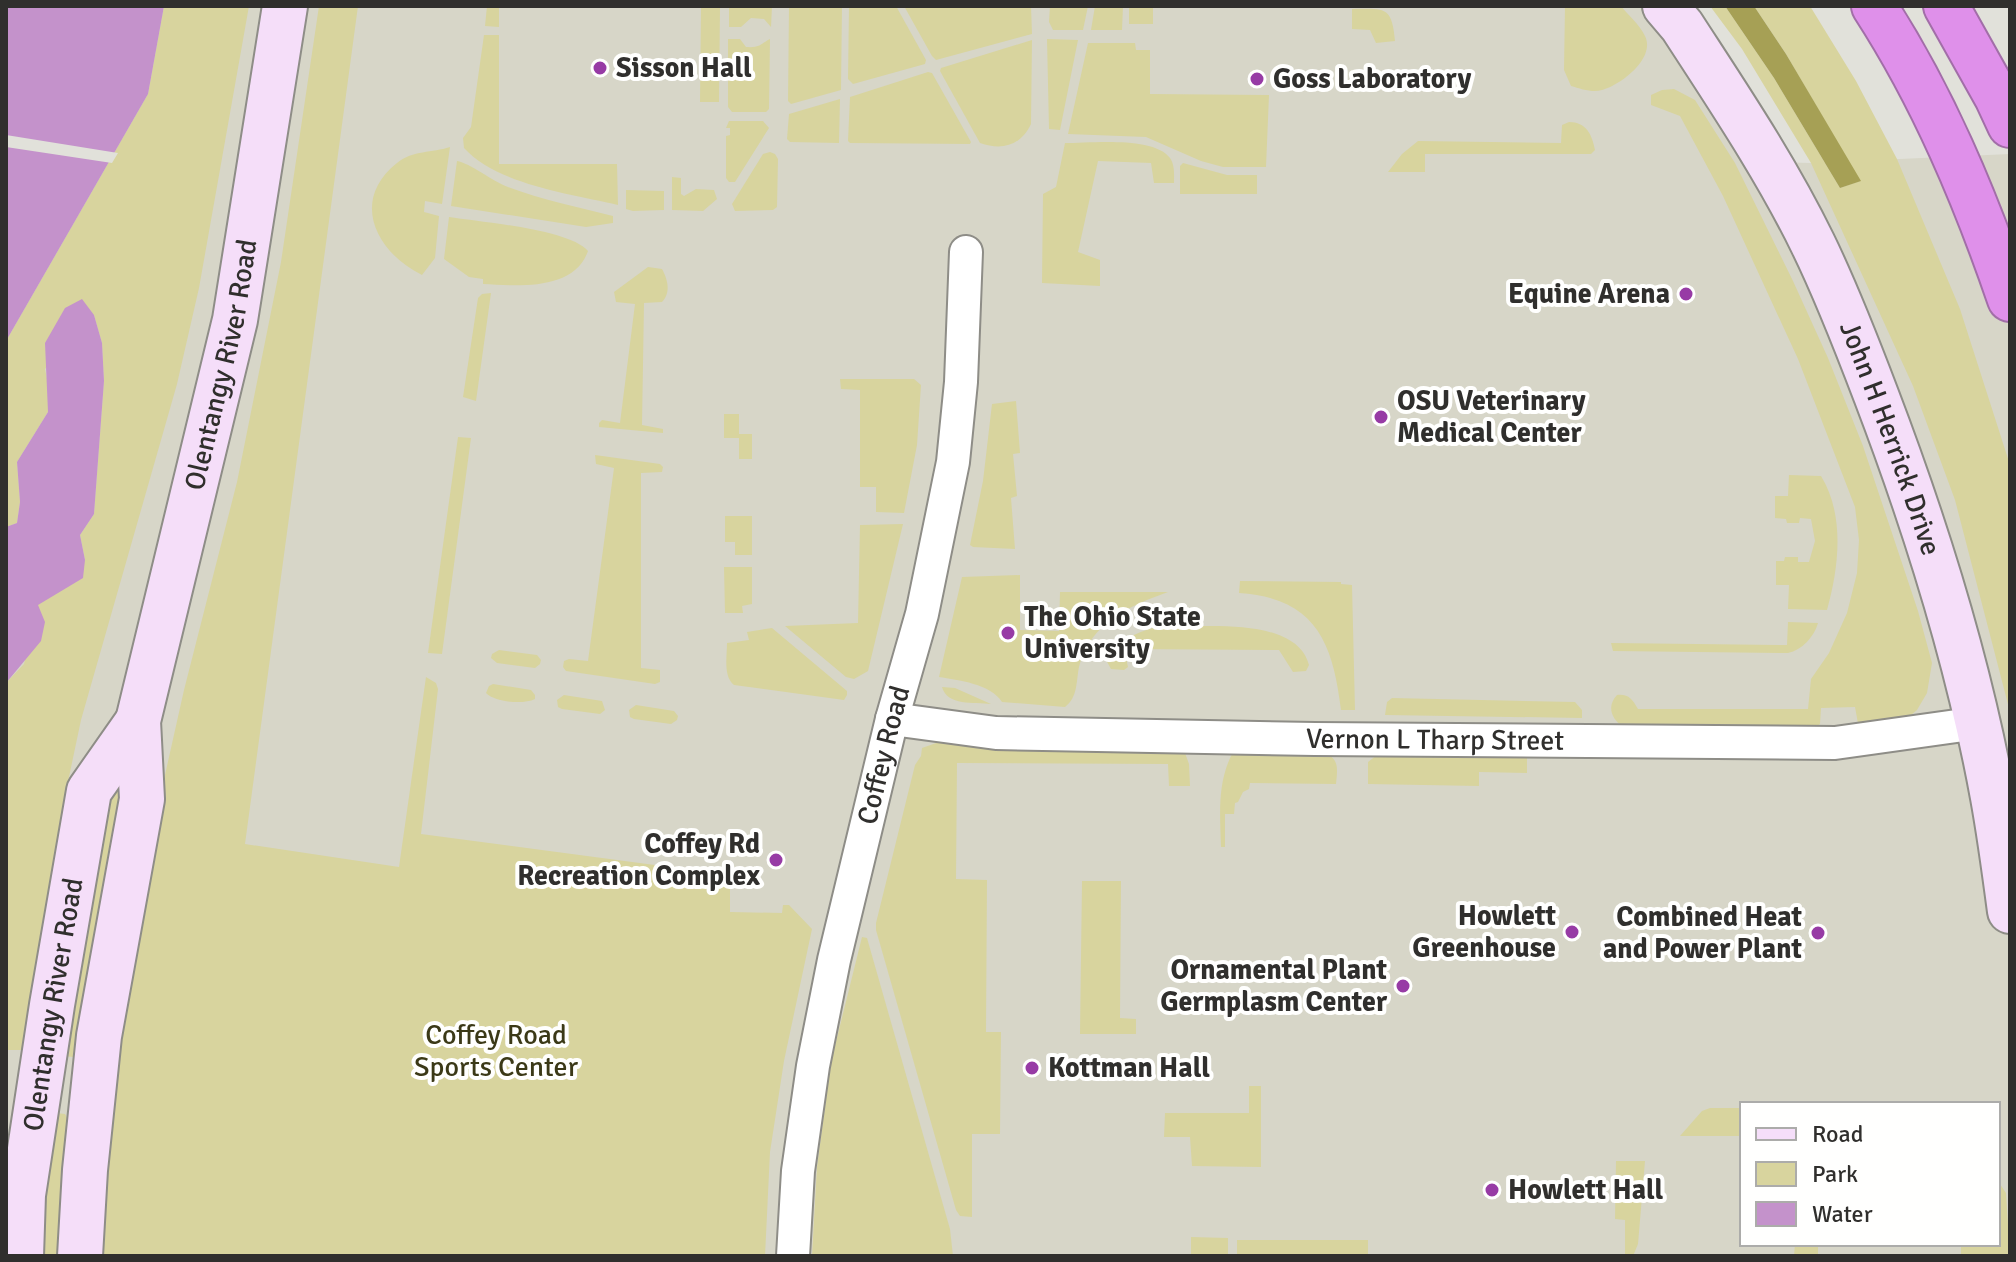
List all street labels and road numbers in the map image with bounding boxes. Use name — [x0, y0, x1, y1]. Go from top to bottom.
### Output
street label: Olentangy River Road — [177, 237, 265, 494]
street label: John H Herrick Drive — [1832, 316, 1948, 560]
street label: Coffey Road — [850, 682, 918, 828]
street label: Vernon L Tharp Street — [1306, 722, 1565, 758]
street label: Olentangy River Road — [16, 875, 91, 1133]

